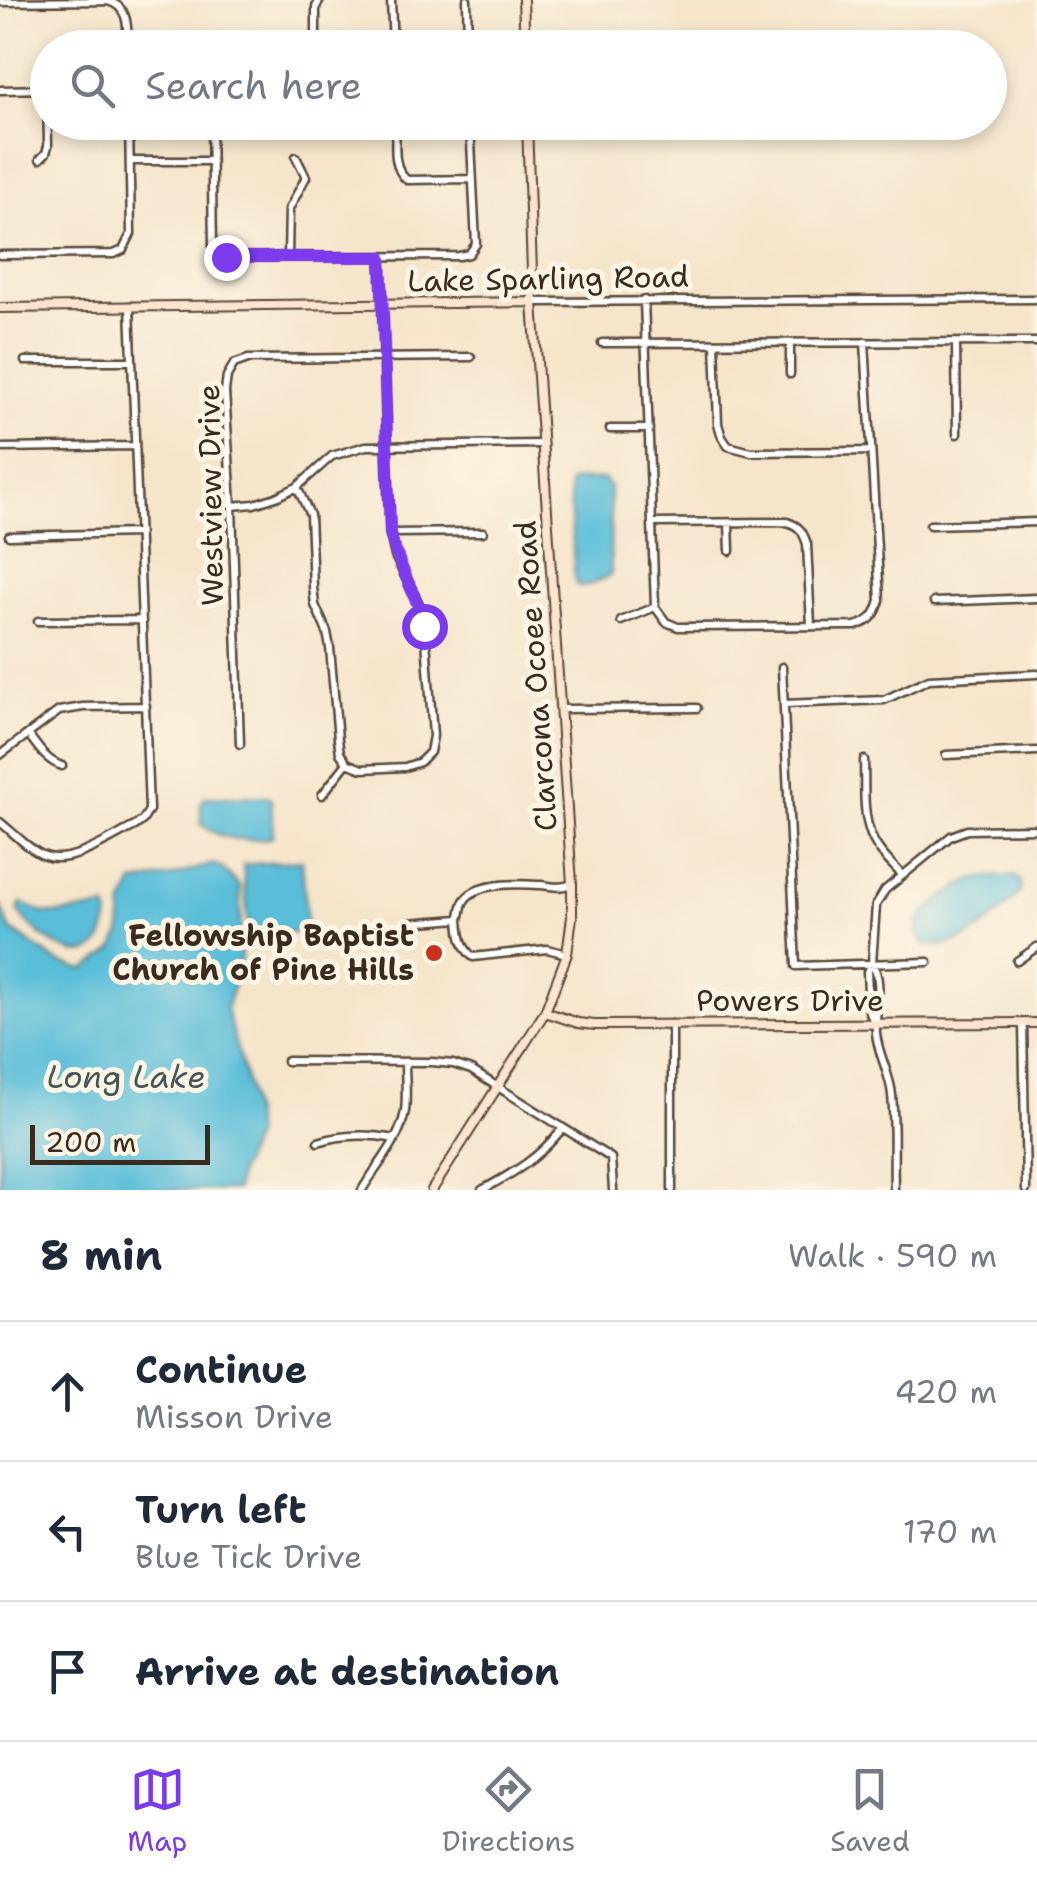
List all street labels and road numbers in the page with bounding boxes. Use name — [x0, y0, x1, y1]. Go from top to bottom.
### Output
street label: Lake Sparling Road — [407, 256, 689, 301]
street label: Westview Drive — [188, 384, 233, 606]
street label: Clarcona Ocoee Road — [504, 519, 567, 833]
street label: Powers Drive — [696, 980, 884, 1021]

